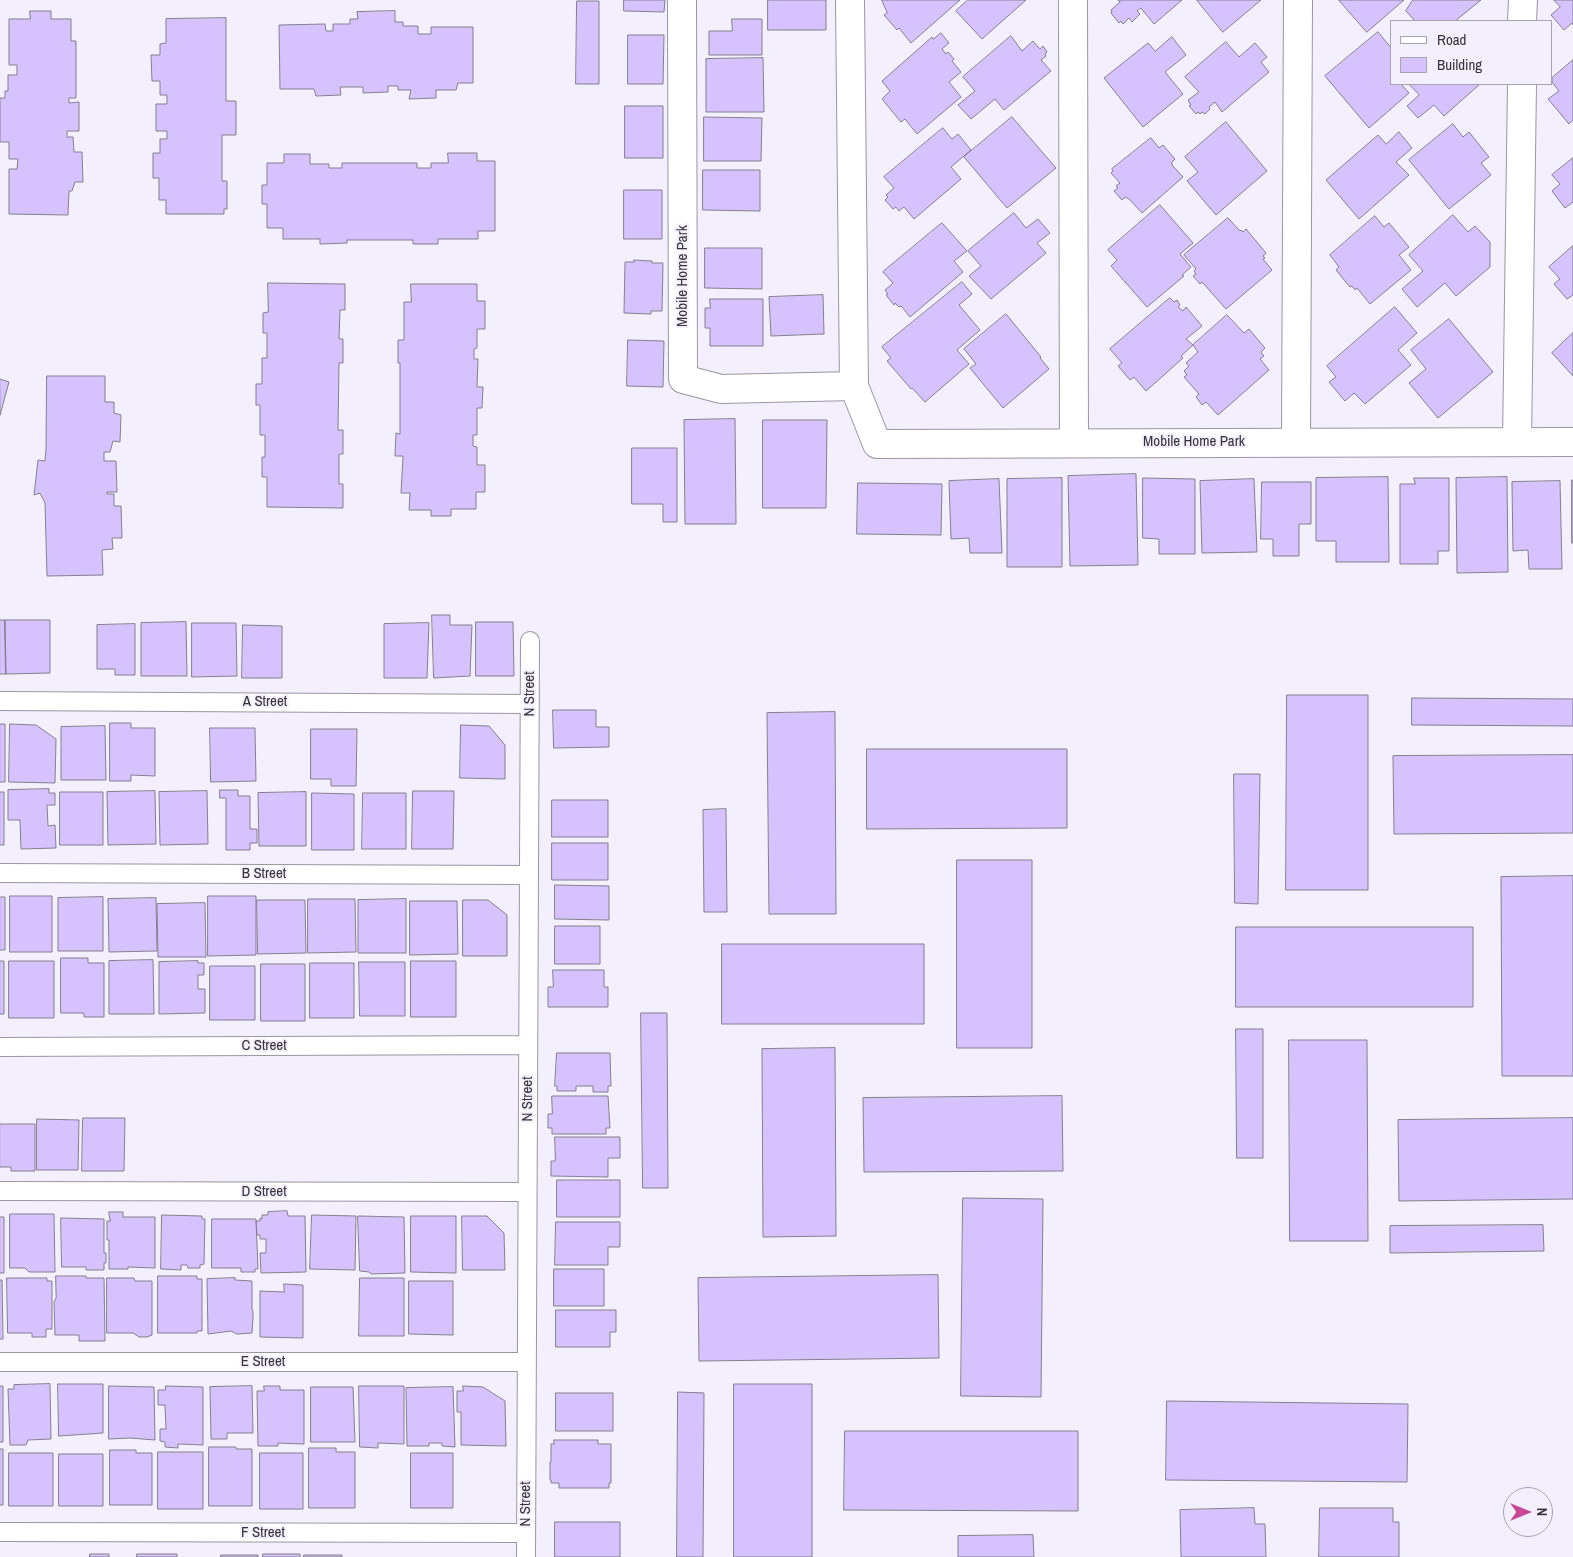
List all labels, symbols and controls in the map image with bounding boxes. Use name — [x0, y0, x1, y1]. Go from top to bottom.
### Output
legend — [1390, 20, 1553, 85]
text: Road — [1437, 29, 1466, 50]
text: Building — [1437, 54, 1482, 75]
street label: Mobile Home Park — [674, 225, 692, 327]
street label: Mobile Home Park — [1143, 433, 1245, 451]
street label: N Street — [521, 671, 539, 717]
street label: A Street — [243, 693, 287, 711]
street label: B Street — [242, 865, 286, 883]
street label: C Street — [241, 1037, 287, 1055]
street label: N Street — [519, 1076, 537, 1122]
street label: D Street — [241, 1183, 287, 1201]
street label: E Street — [241, 1353, 285, 1371]
street label: N Street — [517, 1481, 535, 1527]
north arrow — [1503, 1487, 1553, 1537]
text: N — [1533, 1508, 1551, 1516]
street label: F Street — [241, 1524, 285, 1542]

